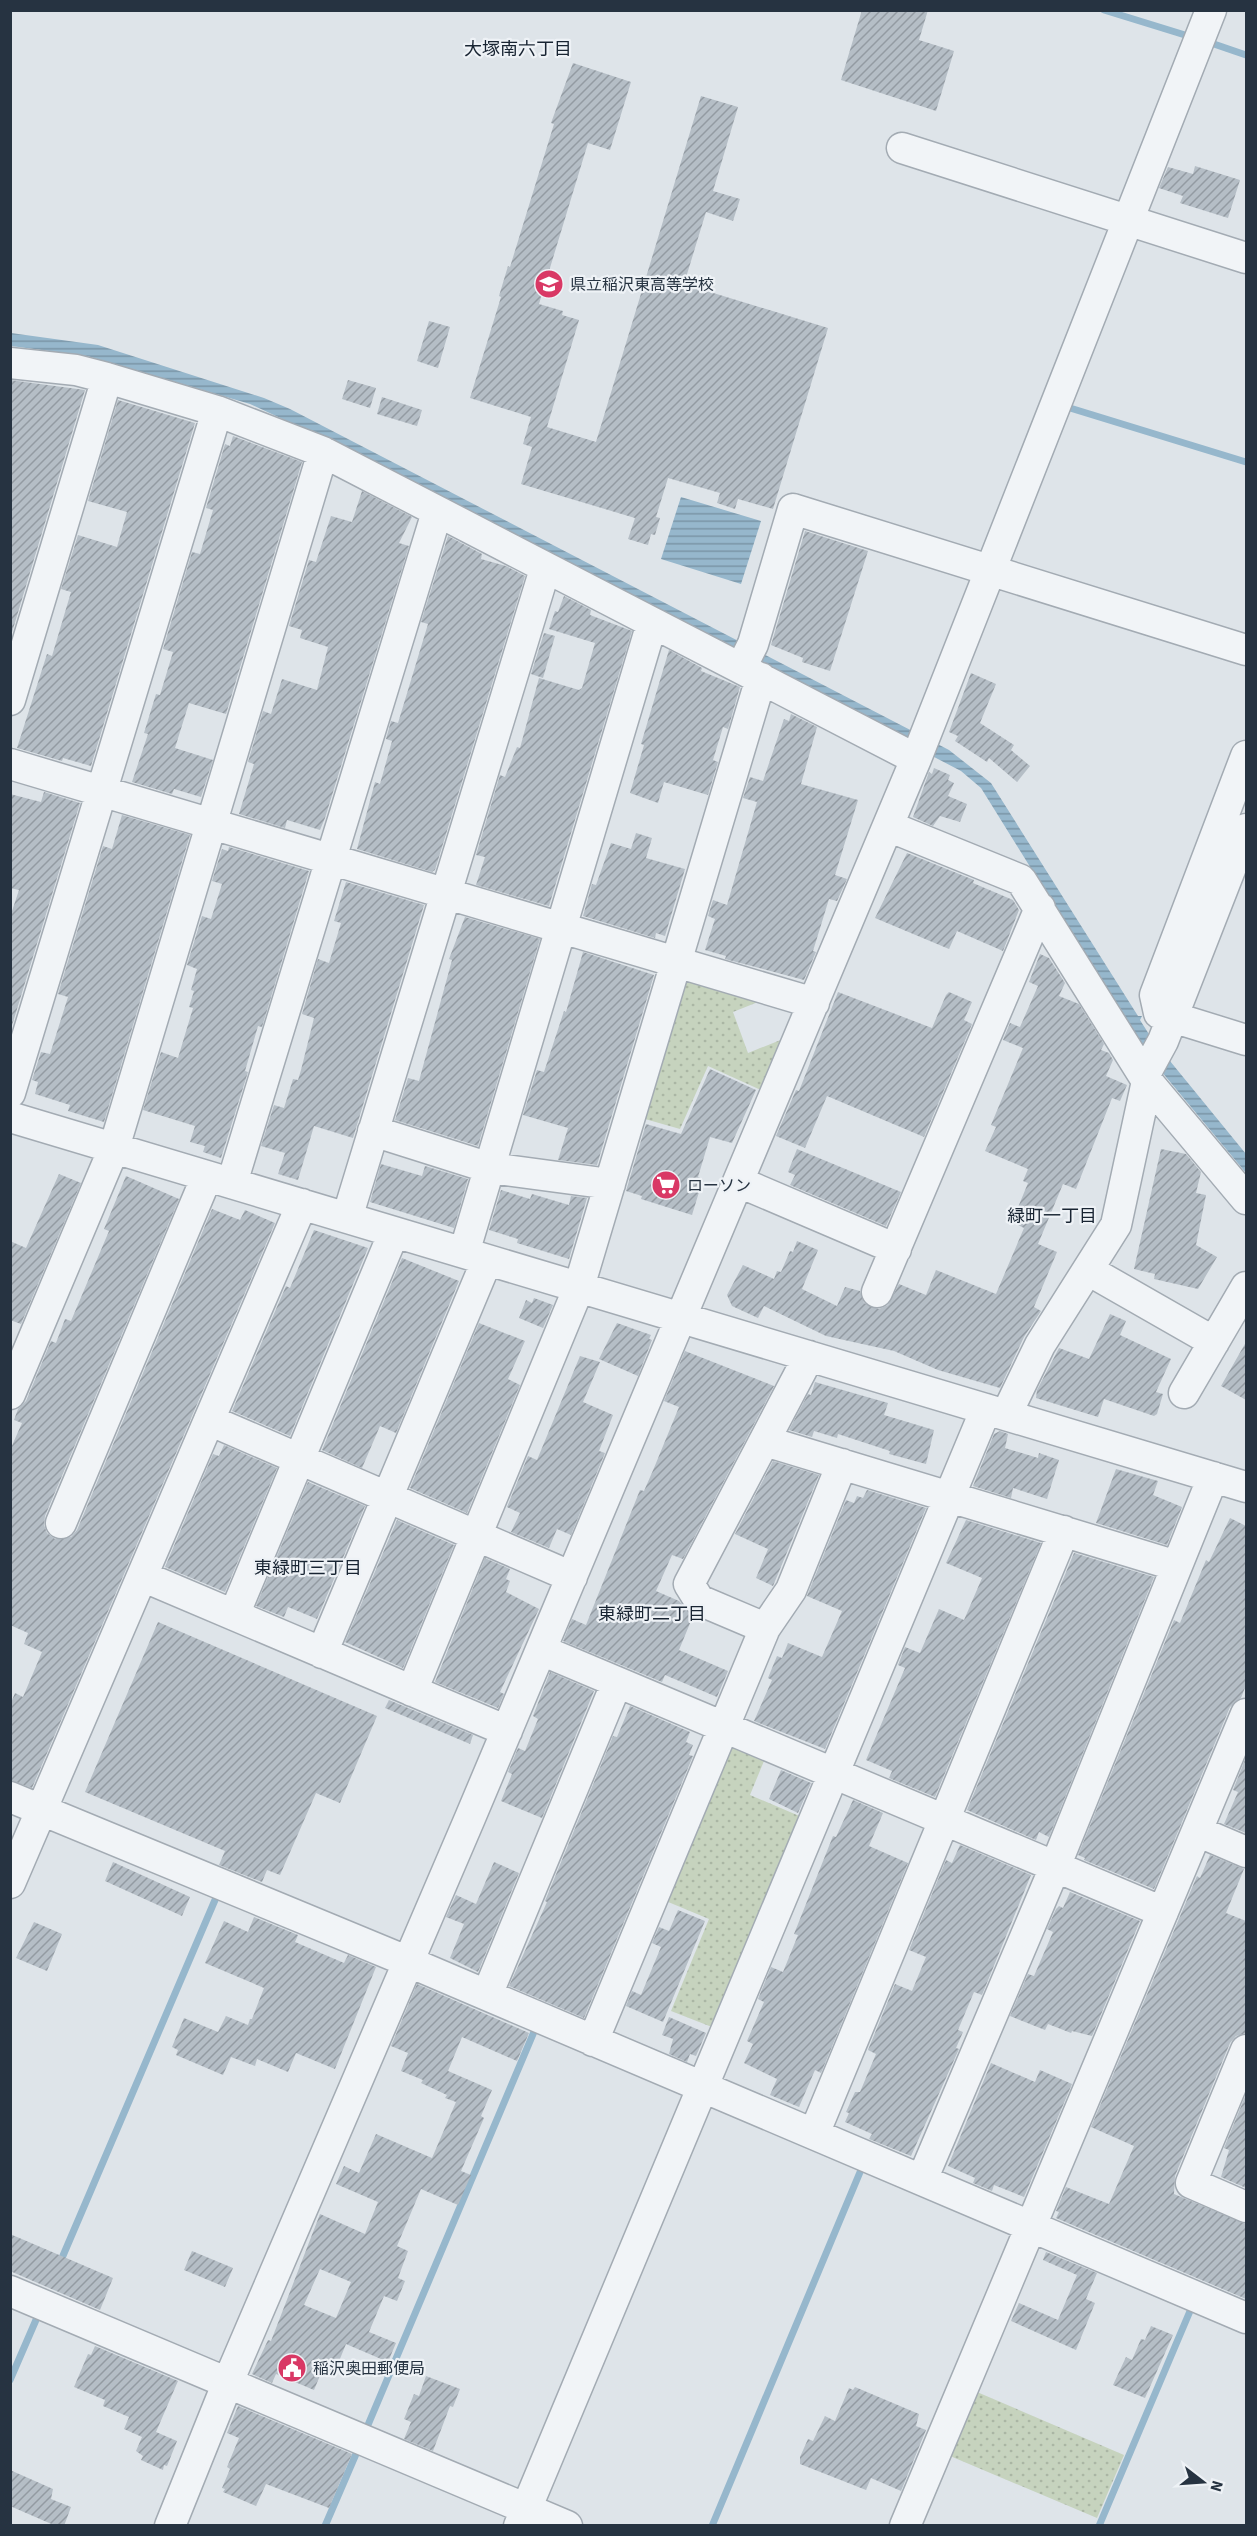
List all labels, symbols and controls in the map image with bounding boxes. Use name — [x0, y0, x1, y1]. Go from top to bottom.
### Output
district label: 大塚南六丁目 — [464, 37, 572, 62]
school or university icon: 県立稲沢東高等学校 — [533, 268, 565, 300]
place label: 県立稲沢東高等学校 — [570, 274, 714, 296]
supermarket icon: ローソン — [650, 1169, 682, 1201]
place label: ローソン — [687, 1175, 751, 1197]
district label: 緑町一丁目 — [1007, 1204, 1097, 1229]
district label: 東緑町三丁目 — [254, 1556, 362, 1581]
district label: 東緑町二丁目 — [598, 1602, 706, 1627]
public building icon: 稲沢奥田郵便局 — [276, 2352, 308, 2384]
place label: 稲沢奥田郵便局 — [313, 2358, 425, 2380]
north arrow — [1173, 2452, 1233, 2512]
text: N — [1204, 2478, 1228, 2494]

